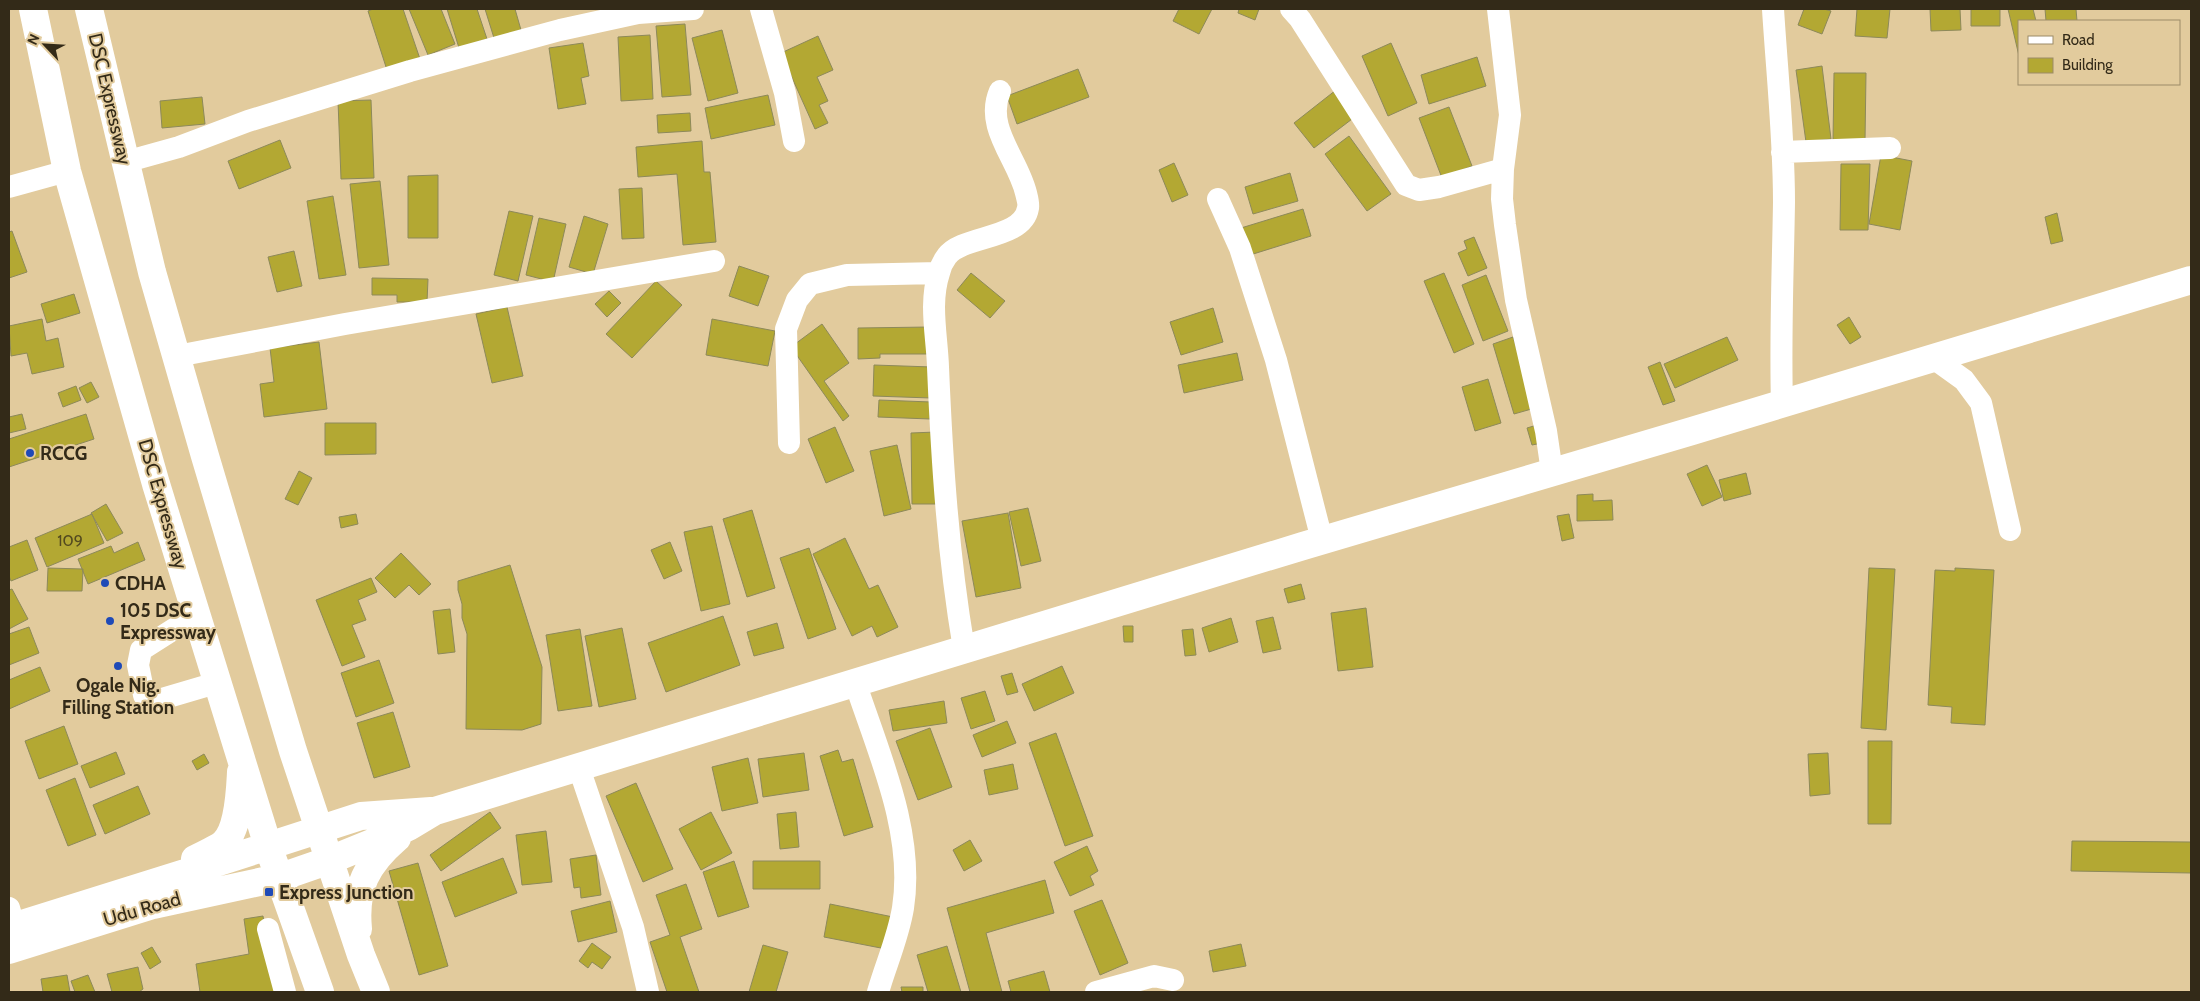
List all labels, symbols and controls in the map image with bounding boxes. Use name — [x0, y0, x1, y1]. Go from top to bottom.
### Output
north arrow — [20, 20, 70, 70]
legend — [2018, 20, 2180, 85]
text: N — [23, 31, 43, 48]
street label: DSC Expressway — [84, 31, 136, 167]
text: Road — [2062, 31, 2095, 49]
text: Building — [2062, 56, 2113, 74]
street label: DSC Expressway — [133, 436, 193, 572]
place label: RCCG — [40, 442, 87, 465]
marker: RCCG — [24, 447, 36, 459]
house number: 109 — [57, 531, 83, 550]
place label: CDHA — [115, 572, 166, 595]
marker: CDHA — [99, 577, 111, 589]
place label: 105 DSC Expressway — [120, 599, 217, 644]
marker: 105 DSC Expressway — [104, 615, 116, 627]
marker: Ogale Nig. Filling Station — [112, 660, 124, 672]
place label: Ogale Nig. Filling Station — [62, 674, 174, 719]
place label: Express Junction — [279, 881, 413, 904]
marker: Express Junction — [263, 886, 275, 898]
street label: Udu Road — [101, 887, 183, 931]

